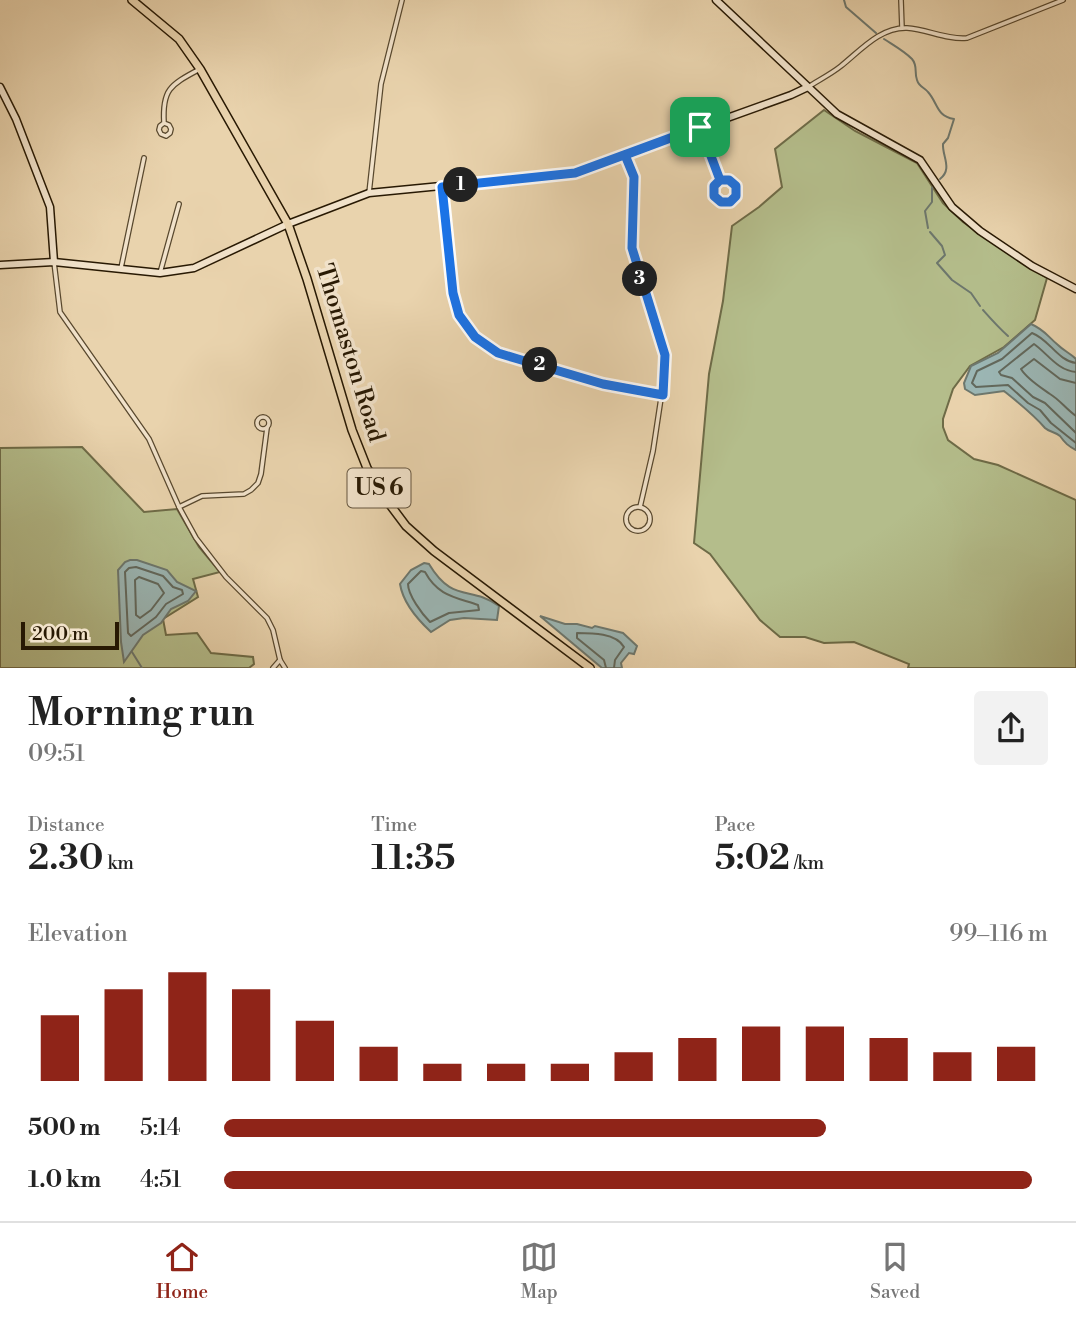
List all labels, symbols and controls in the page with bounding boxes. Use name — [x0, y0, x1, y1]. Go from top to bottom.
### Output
pin — [670, 97, 730, 157]
icon: arrive — [681, 108, 719, 146]
pin: 1 — [444, 168, 478, 202]
text: 1 — [456, 172, 465, 196]
street label: Thomaston Road — [309, 260, 391, 446]
pin: 3 — [622, 262, 658, 296]
text: 3 — [634, 266, 645, 290]
pin: 2 — [522, 348, 558, 382]
text: 2 — [534, 352, 545, 376]
road number: US 6 — [348, 468, 410, 508]
scale bar — [21, 619, 119, 651]
text: 200 m — [32, 622, 89, 646]
text: Morning run — [28, 690, 254, 737]
button: share — [974, 691, 1048, 765]
text: 09:51 — [28, 740, 85, 768]
text: Distance — [28, 813, 105, 837]
text: Time — [371, 813, 417, 837]
text: Pace — [715, 813, 755, 837]
text: 2.30 — [28, 837, 103, 880]
text: 11:35 — [371, 837, 455, 880]
text: 5:02 — [715, 837, 790, 880]
text: km — [103, 851, 134, 875]
text: /km — [790, 851, 824, 875]
text: Elevation — [28, 920, 128, 948]
text: 99–116 m — [949, 920, 1048, 948]
text: 500 m — [28, 1114, 100, 1142]
text: 5:14 — [140, 1114, 181, 1142]
text: 1.0 km — [28, 1166, 101, 1194]
text: 4:51 — [140, 1166, 181, 1194]
tab: Home — [156, 1238, 208, 1304]
tab: Map — [520, 1238, 558, 1304]
tab: Saved — [870, 1238, 920, 1304]

